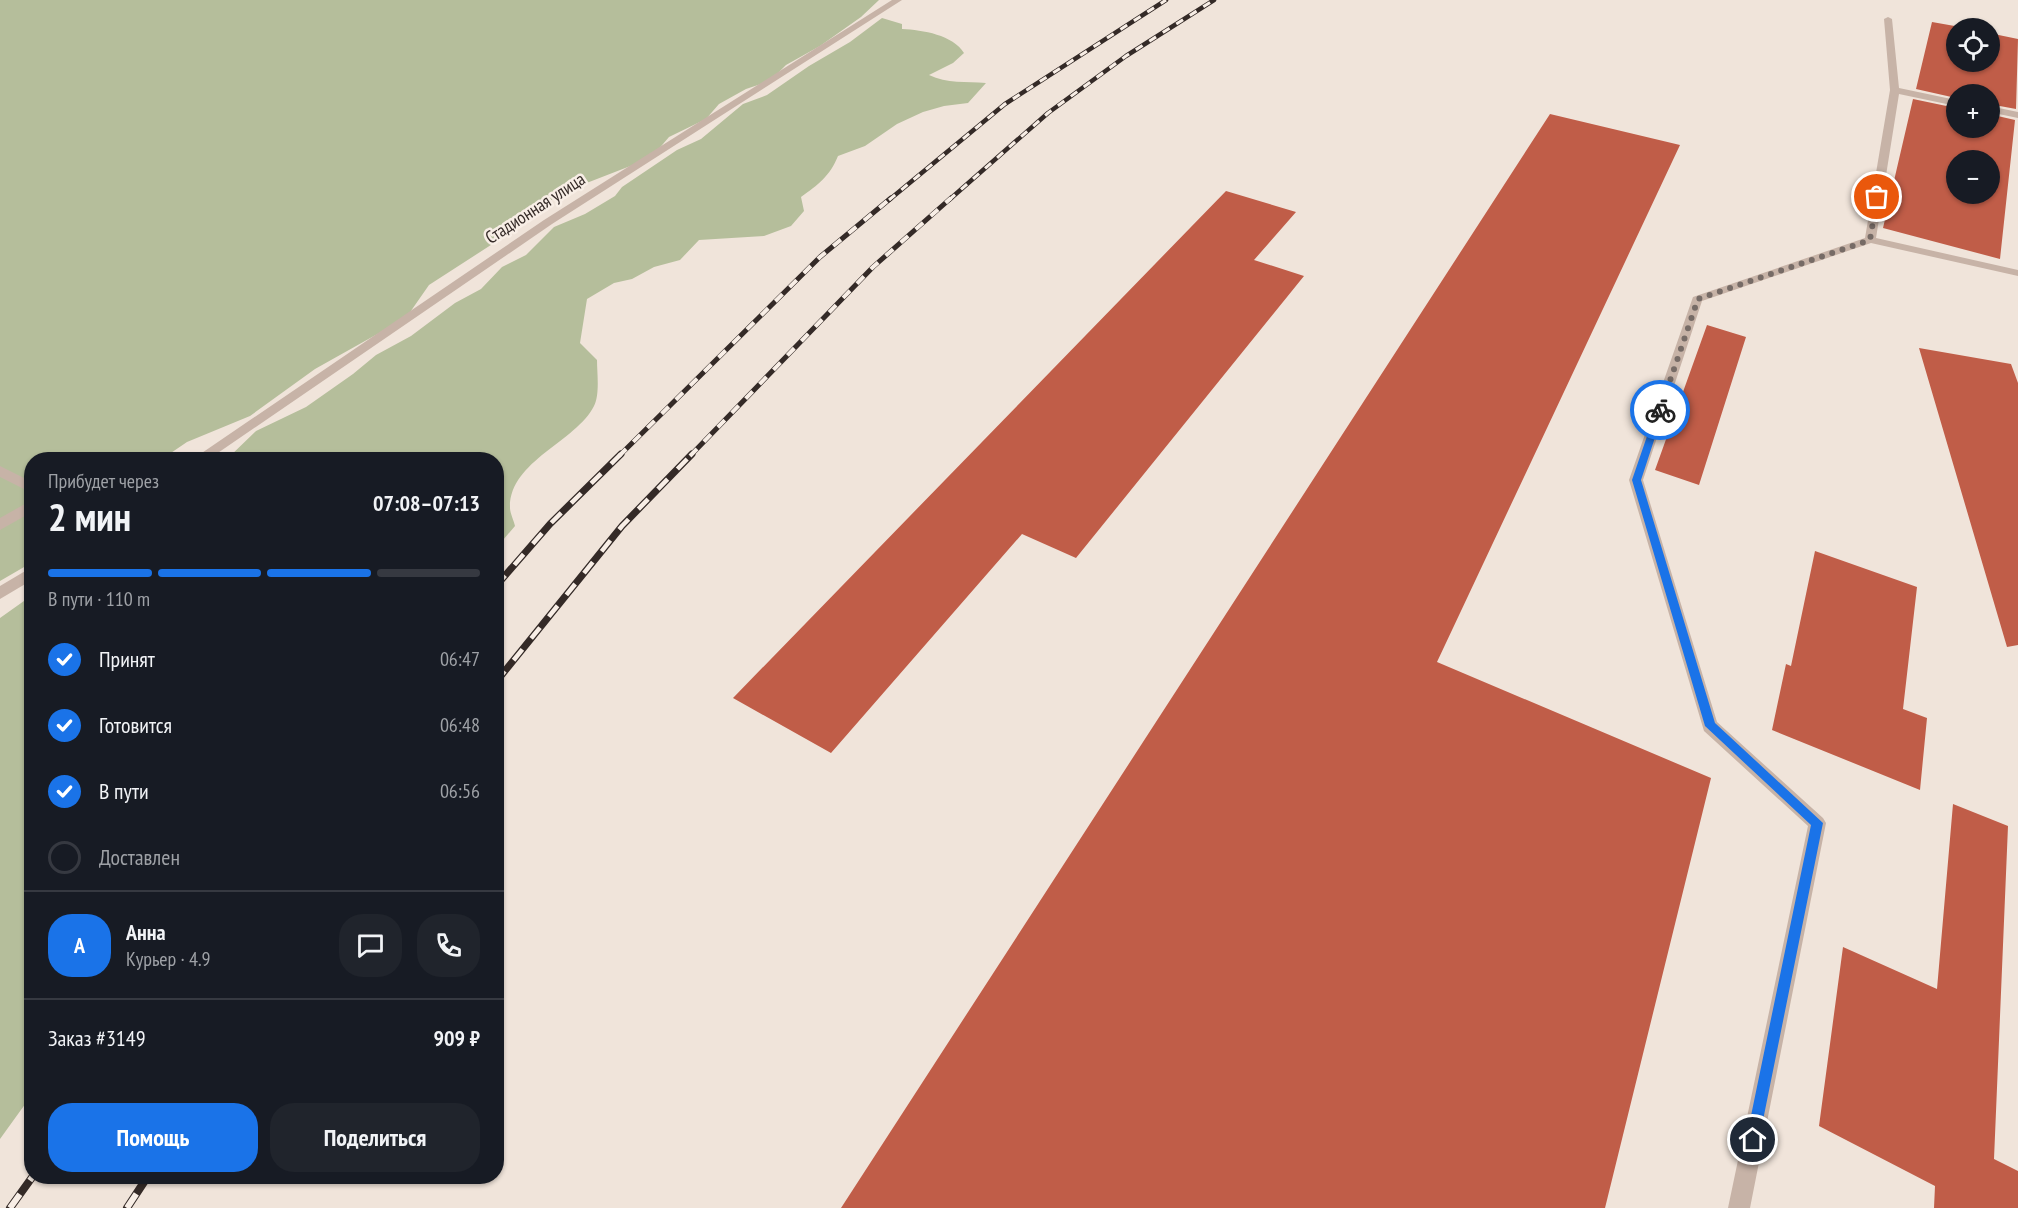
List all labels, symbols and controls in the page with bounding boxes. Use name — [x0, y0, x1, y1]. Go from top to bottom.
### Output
map controls — [1946, 18, 2000, 204]
button: locate — [1946, 18, 2000, 72]
button: + — [1946, 84, 2000, 138]
button: − — [1946, 150, 2000, 204]
street label: Стадионная улица — [481, 167, 589, 249]
pin — [1851, 171, 1902, 222]
icon: bag — [1860, 180, 1893, 213]
courier — [1630, 380, 1690, 440]
icon: bike — [1644, 394, 1677, 427]
text: Прибудет через — [48, 468, 159, 494]
text: 07:08–07:13 — [373, 489, 480, 517]
text: 2 мин — [48, 491, 131, 542]
text: В пути · 110 m — [48, 586, 150, 612]
icon: check — [48, 643, 81, 676]
text: Принят — [99, 645, 155, 673]
text: 06:47 — [440, 646, 480, 672]
icon: check — [48, 709, 81, 742]
text: Готовится — [99, 711, 172, 739]
text: 06:48 — [440, 712, 480, 738]
icon: check — [48, 775, 81, 808]
text: В пути — [99, 777, 149, 805]
text: 06:56 — [440, 778, 480, 804]
text: Доставлен — [99, 843, 180, 871]
button: chat — [339, 914, 402, 977]
button: phone — [417, 914, 480, 977]
text: Анна — [126, 918, 166, 946]
text: А — [74, 931, 85, 959]
text: Курьер · 4.9 — [126, 946, 211, 972]
text: Заказ #3149 — [48, 1024, 146, 1052]
text: 909 ₽ — [433, 1024, 480, 1052]
button: Помощь — [48, 1103, 258, 1172]
button: Поделиться — [270, 1103, 480, 1172]
pin — [1727, 1114, 1778, 1165]
icon: home — [1736, 1123, 1769, 1156]

